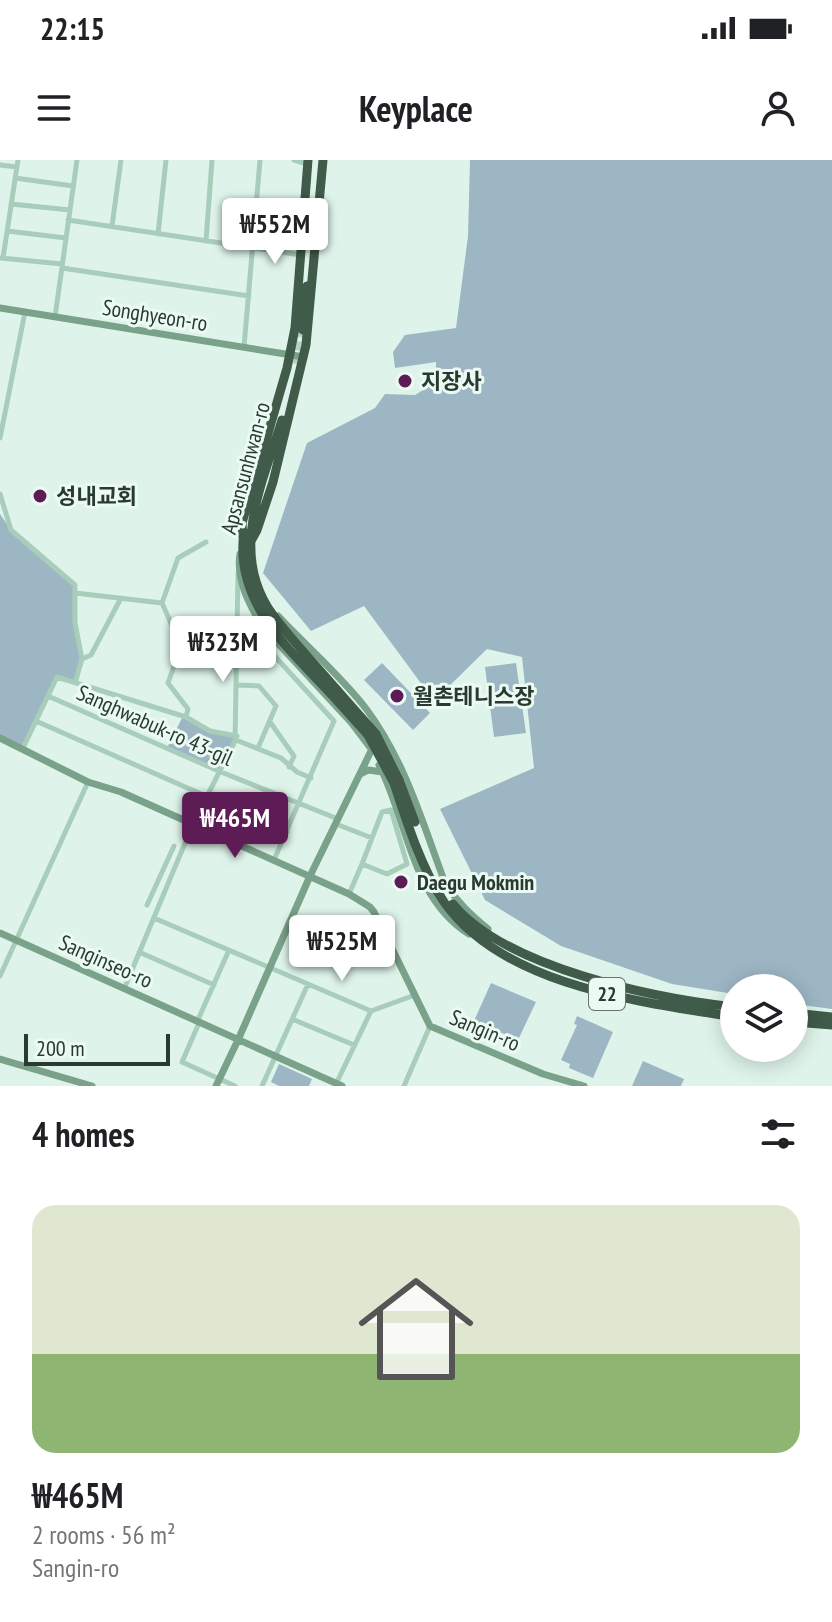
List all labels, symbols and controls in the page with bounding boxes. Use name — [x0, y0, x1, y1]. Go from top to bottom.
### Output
text: 22:15 — [40, 9, 105, 48]
text: Keyplace — [359, 85, 473, 132]
icon: menu — [32, 86, 76, 130]
icon: person — [756, 86, 800, 130]
pin: ₩552M — [219, 198, 331, 266]
text: ₩552M — [240, 207, 310, 240]
street label: Songhyeon-ro — [100, 293, 210, 337]
place label: 지장사 — [421, 367, 482, 395]
marker: 지장사 — [396, 372, 414, 390]
street label: Apsansunhwan-ro — [214, 399, 276, 537]
place label: 성내교회 — [56, 482, 137, 510]
marker: 성내교회 — [31, 487, 49, 505]
pin: ₩323M — [167, 616, 279, 684]
text: ₩323M — [188, 625, 258, 658]
street label: Sanghwabuk-ro 43-gil — [73, 678, 238, 772]
place label: 월촌테니스장 — [413, 682, 534, 710]
marker: 월촌테니스장 — [388, 687, 406, 705]
pin: ₩465M — [179, 792, 291, 860]
text: ₩465M — [200, 801, 270, 834]
place label: Daegu Mokmin — [417, 868, 534, 896]
marker: Daegu Mokmin — [392, 873, 410, 891]
pin: ₩525M — [286, 915, 398, 983]
text: ₩525M — [307, 924, 377, 957]
street label: Sanginseo-ro — [55, 928, 157, 994]
map controls — [720, 974, 808, 1062]
button: layers — [720, 974, 808, 1062]
road number: 22 — [589, 978, 625, 1010]
street label: Sangin-ro — [446, 1003, 524, 1057]
scale bar — [24, 1030, 170, 1066]
text: 200 m — [36, 1034, 85, 1062]
text: 4 homes — [32, 1112, 135, 1156]
icon: filters — [756, 1112, 800, 1156]
icon: home — [344, 1257, 488, 1401]
text: ₩465M — [32, 1473, 123, 1517]
text: 2 rooms · 56 m² — [32, 1518, 176, 1551]
text: Sangin-ro — [32, 1551, 119, 1584]

